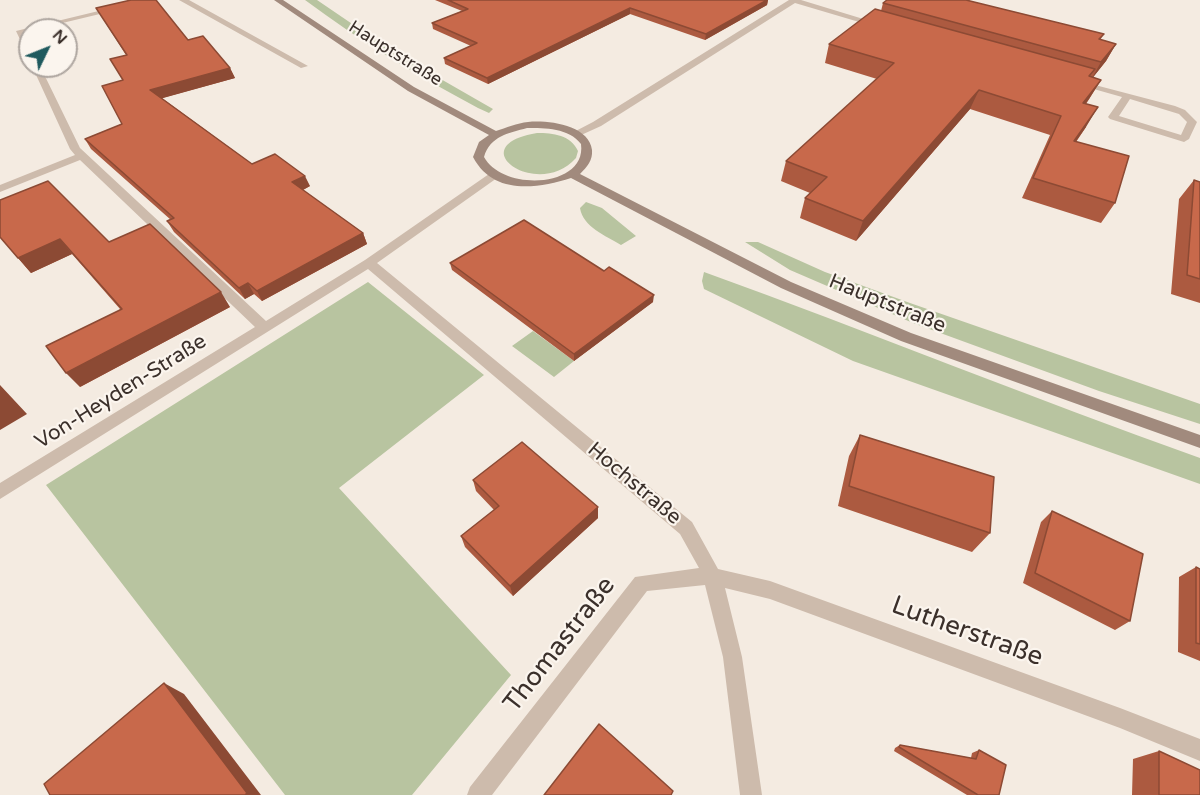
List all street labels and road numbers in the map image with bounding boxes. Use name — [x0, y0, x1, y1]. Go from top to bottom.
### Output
street label: Hauptstraße — [344, 17, 446, 91]
street label: Hauptstraße — [825, 269, 949, 339]
street label: Von-Heyden-Straße — [31, 329, 211, 455]
street label: Hochstraße — [582, 437, 686, 531]
street label: Thomastraße — [497, 571, 623, 719]
street label: Lutherstraße — [887, 590, 1047, 674]

